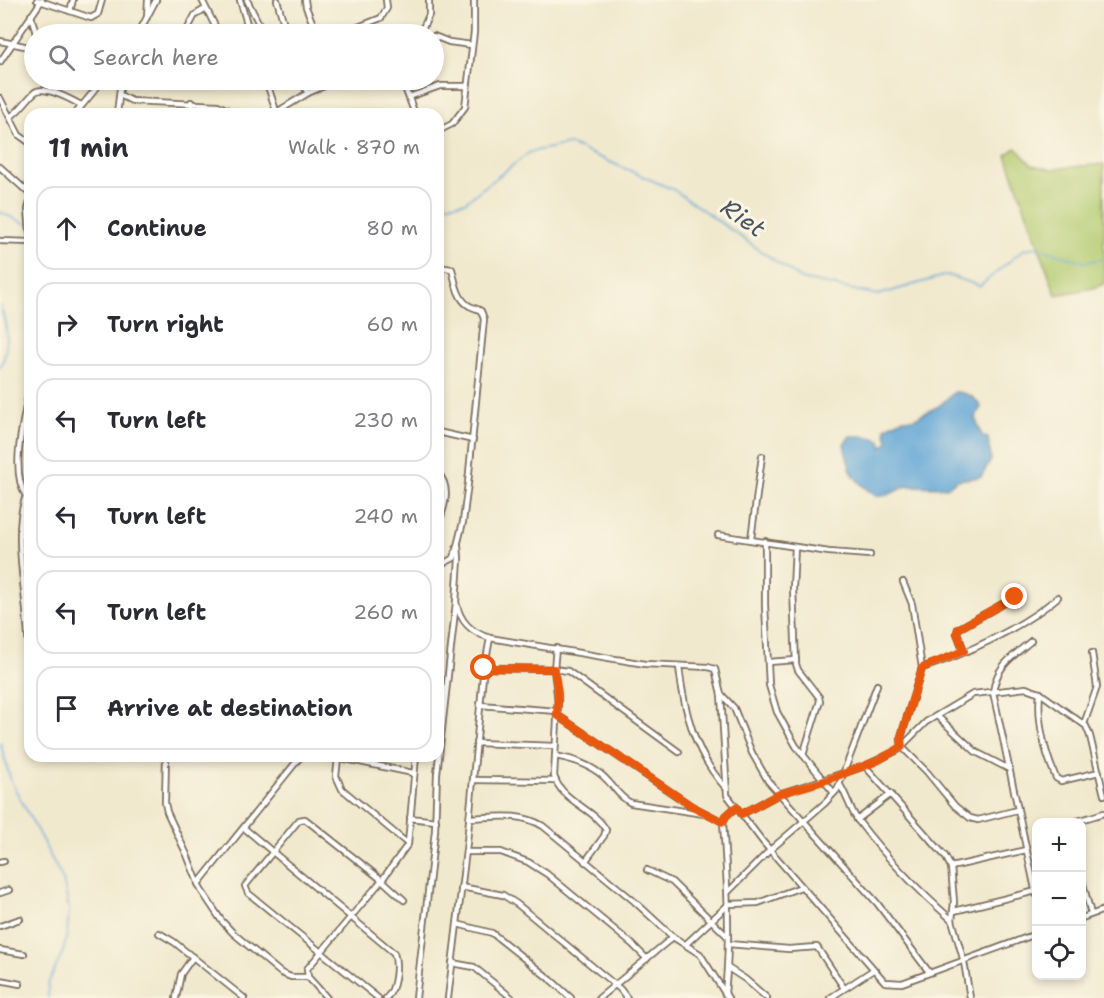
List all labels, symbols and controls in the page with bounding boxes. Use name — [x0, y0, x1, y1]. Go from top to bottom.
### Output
search box — [24, 24, 444, 90]
icon: search — [45, 41, 78, 74]
text: Search here — [93, 43, 219, 72]
text: 11 min — [48, 130, 129, 165]
text: Walk · 870 m — [288, 134, 420, 160]
water label: Riet — [714, 191, 772, 245]
icon: ahead — [50, 212, 83, 245]
text: Continue — [107, 214, 207, 243]
text: 80 m — [366, 215, 418, 241]
icon: right — [50, 308, 83, 341]
text: Turn right — [107, 310, 224, 339]
text: 60 m — [366, 311, 418, 337]
icon: left — [50, 404, 83, 437]
text: Turn left — [107, 406, 206, 435]
text: 230 m — [353, 407, 418, 433]
icon: left — [50, 500, 83, 533]
text: Turn left — [107, 502, 206, 531]
text: 240 m — [353, 503, 418, 529]
route end — [1001, 583, 1027, 609]
icon: left — [50, 596, 83, 629]
text: Turn left — [107, 598, 206, 627]
text: 260 m — [353, 599, 418, 625]
route start — [470, 654, 496, 680]
icon: arrive — [50, 692, 83, 725]
text: Arrive at destination — [107, 694, 353, 723]
map controls — [1032, 818, 1086, 980]
button: + — [1032, 818, 1086, 872]
button: − — [1032, 872, 1086, 926]
button: locate — [1032, 926, 1086, 980]

